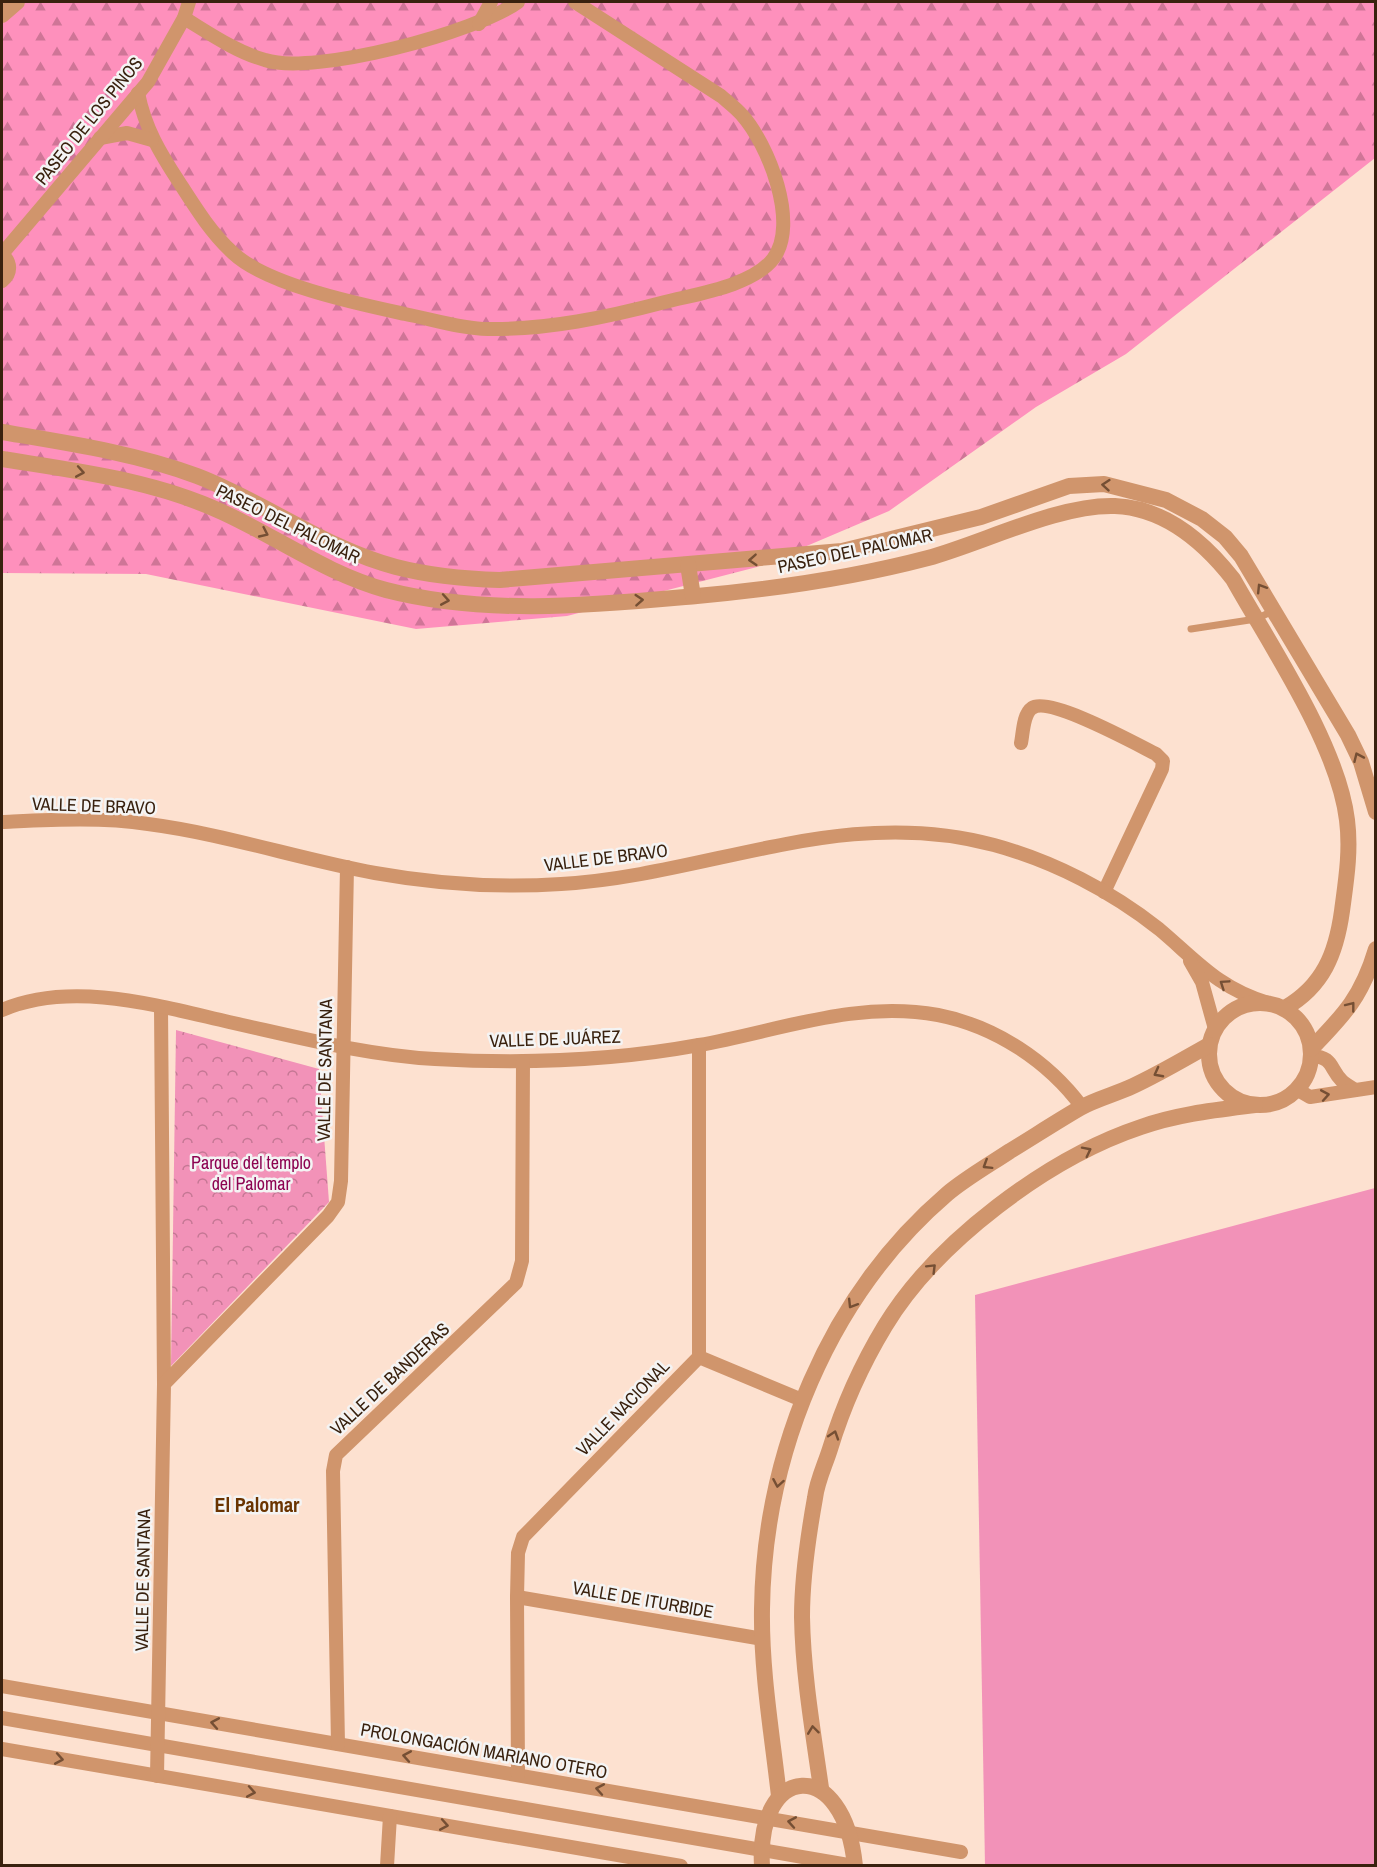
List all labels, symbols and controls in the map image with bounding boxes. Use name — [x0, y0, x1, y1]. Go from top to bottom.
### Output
street label: PASEO DE LOS PINOS — [29, 51, 148, 190]
one-way arrow — [75, 465, 85, 478]
street label: PASEO DEL PALOMAR — [212, 478, 365, 569]
one-way arrow — [1101, 479, 1110, 492]
street label: PASEO DEL PALOMAR — [775, 522, 935, 579]
one-way arrow — [257, 525, 268, 537]
one-way arrow — [748, 553, 757, 566]
one-way arrow — [1257, 584, 1268, 595]
one-way arrow — [440, 593, 450, 605]
one-way arrow — [635, 593, 644, 606]
one-way arrow — [1353, 752, 1365, 763]
street label: VALLE DE BRAVO — [32, 791, 157, 820]
street label: VALLE DE BRAVO — [543, 838, 669, 877]
one-way arrow — [1219, 980, 1230, 991]
street label: VALLE DE SANTANA — [311, 999, 338, 1141]
one-way arrow — [1343, 1002, 1354, 1013]
street label: VALLE DE JUÁREZ — [489, 1024, 621, 1053]
one-way arrow — [1154, 1066, 1164, 1077]
one-way arrow — [1320, 1089, 1330, 1102]
one-way arrow — [1080, 1147, 1091, 1158]
park label: Parque del templo del Palomar — [191, 1150, 311, 1196]
one-way arrow — [983, 1158, 993, 1170]
one-way arrow — [925, 1264, 936, 1274]
one-way arrow — [848, 1298, 860, 1308]
street label: VALLE DE BANDERAS — [325, 1317, 455, 1441]
street label: VALLE NACIONAL — [570, 1354, 675, 1461]
one-way arrow — [827, 1430, 839, 1441]
one-way arrow — [772, 1478, 785, 1488]
district label: El Palomar — [215, 1491, 300, 1518]
street label: VALLE DE SANTANA — [129, 1509, 156, 1651]
street label: VALLE DE ITURBIDE — [571, 1575, 715, 1624]
street label: PROLONGACIÓN MARIANO OTERO — [359, 1716, 609, 1785]
one-way arrow — [211, 1717, 221, 1730]
one-way arrow — [807, 1726, 819, 1735]
one-way arrow — [403, 1751, 412, 1763]
one-way arrow — [55, 1753, 64, 1765]
one-way arrow — [595, 1784, 604, 1796]
one-way arrow — [246, 1785, 256, 1798]
one-way arrow — [787, 1817, 797, 1829]
one-way arrow — [438, 1818, 448, 1831]

